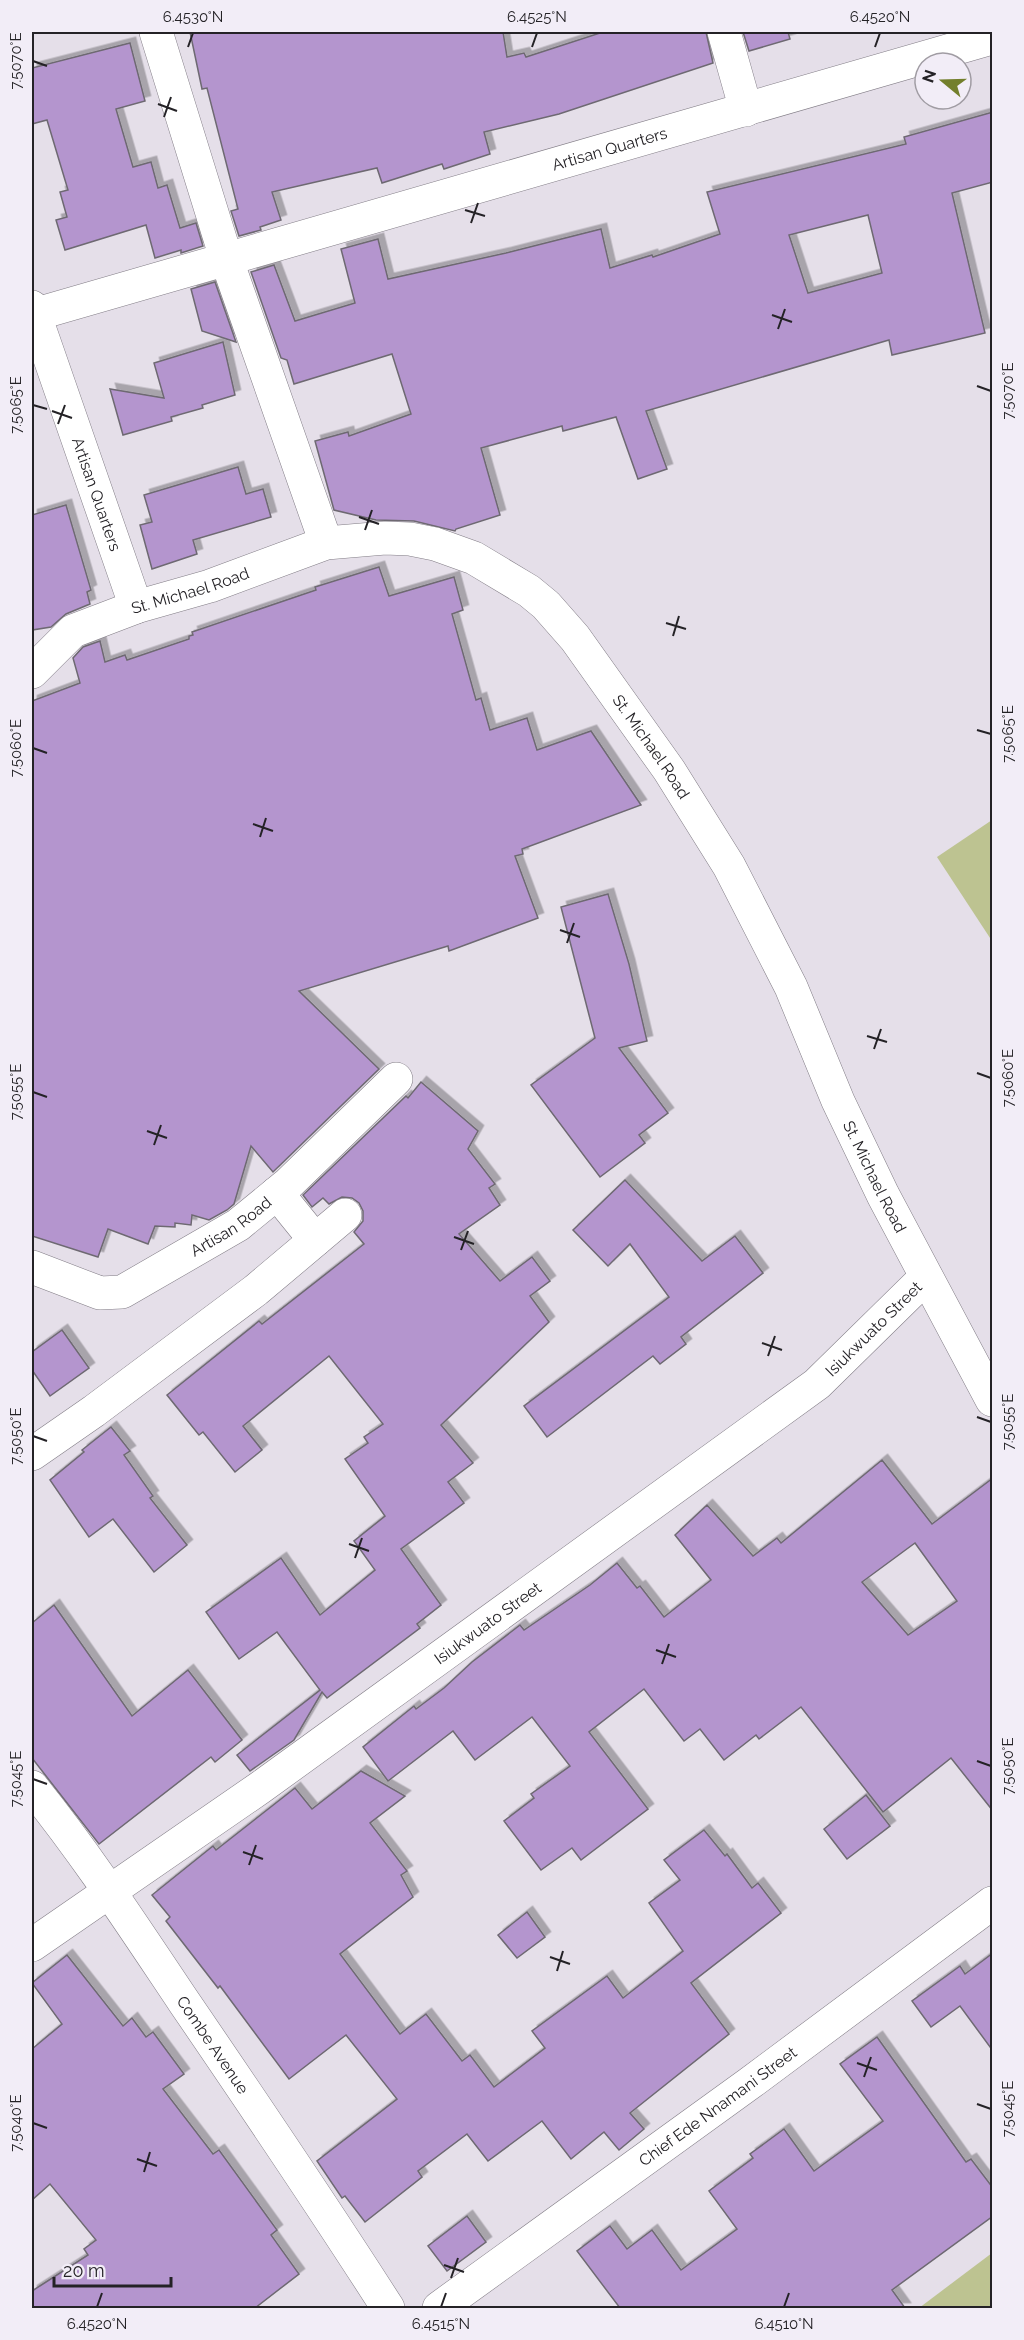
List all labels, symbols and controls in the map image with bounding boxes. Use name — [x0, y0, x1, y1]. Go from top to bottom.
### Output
text: 6.4530°N — [163, 8, 223, 26]
text: 6.4525°N — [507, 8, 567, 26]
text: 6.4520°N — [850, 8, 910, 26]
text: 7.5070°E — [7, 32, 25, 90]
north arrow — [913, 51, 973, 111]
text: N — [918, 67, 940, 85]
street label: Artisan Quarters — [550, 123, 670, 174]
text: 7.5070°E — [999, 362, 1017, 420]
text: 7.5065°E — [7, 376, 25, 434]
street label: Artisan Quarters — [68, 435, 125, 554]
street label: St. Michael Road — [129, 563, 252, 617]
street label: St. Michael Road — [609, 691, 694, 802]
text: 7.5065°E — [999, 705, 1017, 763]
text: 7.5060°E — [7, 719, 25, 777]
text: 7.5060°E — [999, 1049, 1017, 1107]
text: 7.5055°E — [7, 1064, 25, 1120]
street label: St. Michael Road — [839, 1118, 911, 1236]
street label: Artisan Road — [187, 1192, 275, 1260]
street label: Isiukwuato Street — [821, 1277, 926, 1380]
text: 7.5055°E — [999, 1394, 1017, 1450]
text: 7.5050°E — [7, 1407, 25, 1465]
street label: Isiukwuato Street — [430, 1577, 545, 1668]
text: 7.5050°E — [999, 1737, 1017, 1795]
text: 7.5045°E — [7, 1751, 25, 1807]
street label: Combe Avenue — [173, 1992, 253, 2097]
street label: Chief Ede Nnamani Street — [635, 2042, 801, 2170]
text: 7.5045°E — [999, 2081, 1017, 2137]
text: 7.5040°E — [7, 2094, 25, 2152]
scale bar — [54, 2250, 171, 2288]
text: 20 m — [63, 2260, 105, 2281]
text: 6.4520°N — [67, 2315, 127, 2333]
text: 6.4515°N — [412, 2315, 470, 2333]
text: 6.4510°N — [754, 2315, 814, 2333]

